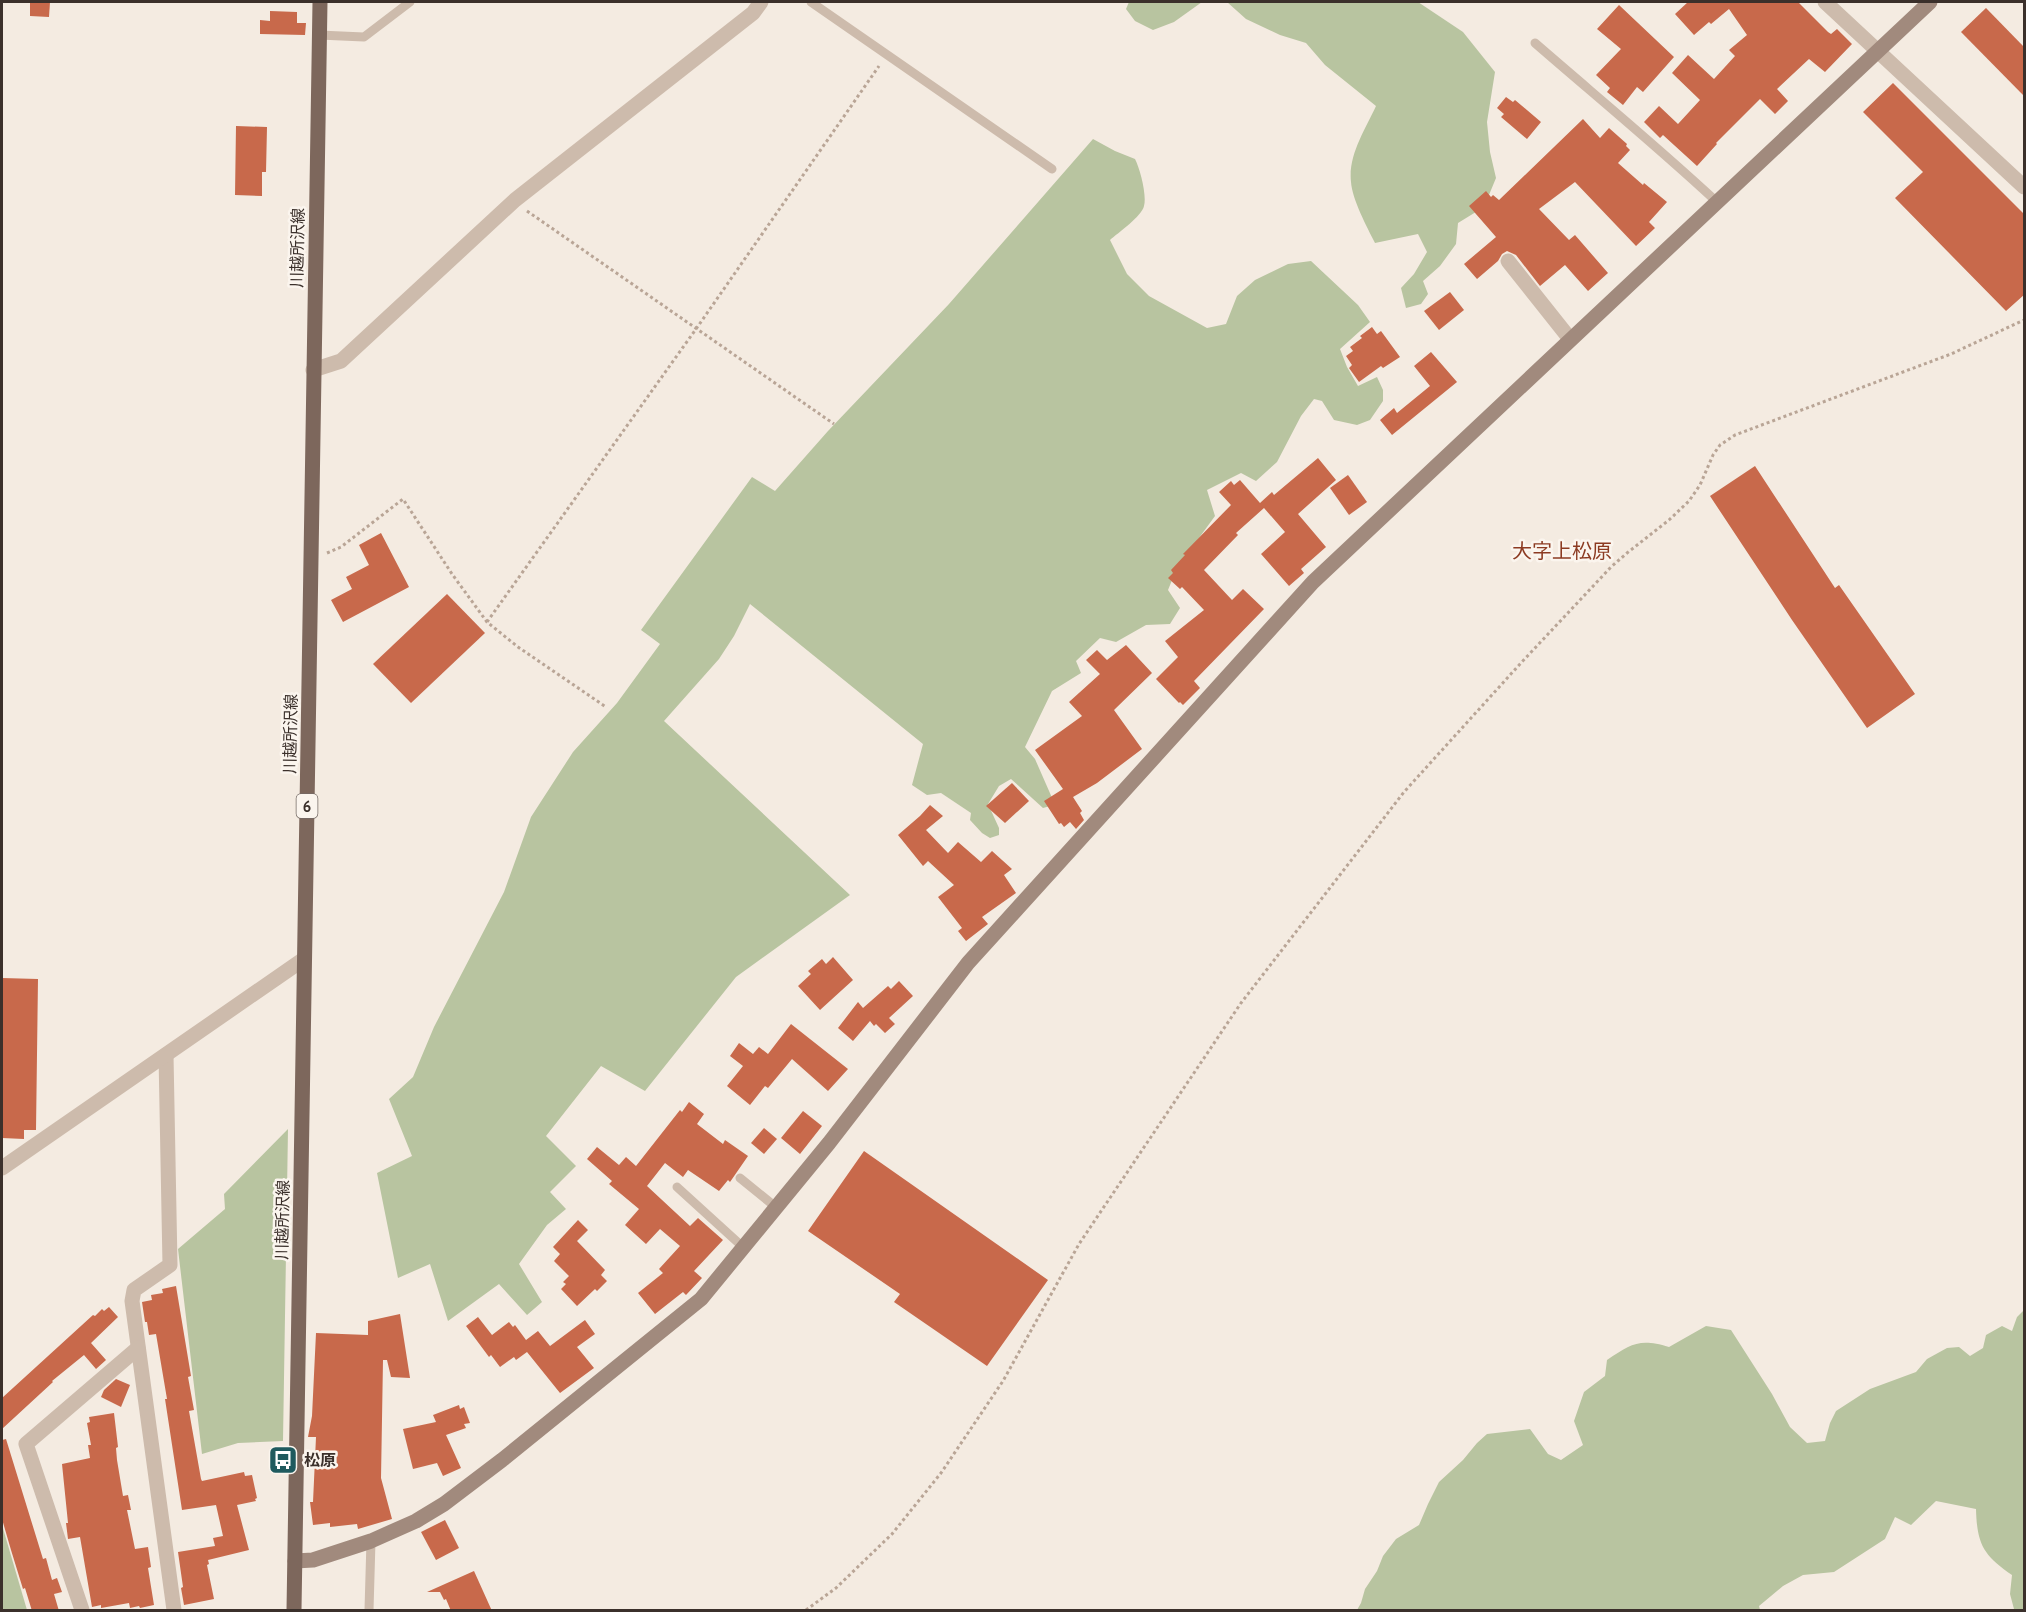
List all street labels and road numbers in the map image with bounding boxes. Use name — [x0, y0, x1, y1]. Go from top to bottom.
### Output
street label: 川越所沢線 — [286, 208, 308, 288]
street label: 川越所沢線 — [279, 694, 301, 774]
road number: 6 — [296, 794, 318, 818]
street label: 川越所沢線 — [271, 1180, 293, 1260]

